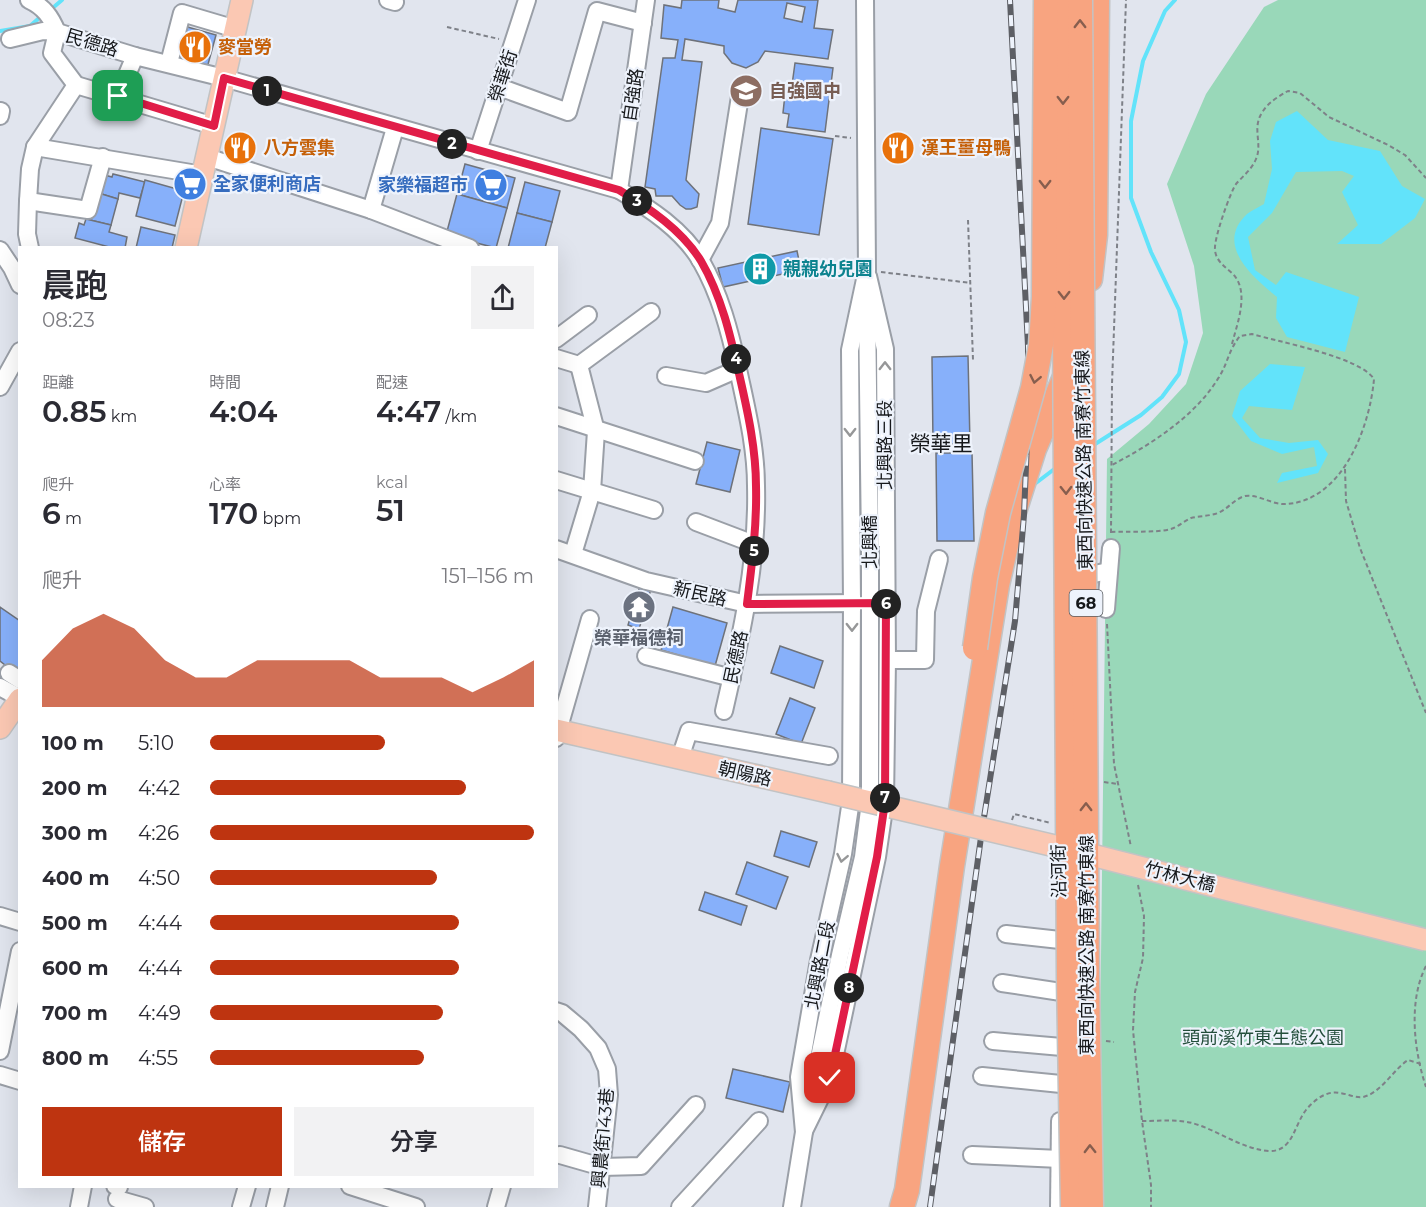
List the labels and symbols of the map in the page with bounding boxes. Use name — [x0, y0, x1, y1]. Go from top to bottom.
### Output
one-way arrow — [1074, 19, 1086, 28]
street label: 民德路 — [63, 25, 121, 61]
restaurant icon: 麥當勞 — [177, 29, 213, 65]
place label: 麥當勞 — [218, 36, 272, 58]
street label: 榮華街 — [484, 47, 522, 105]
street label: 自強路 — [618, 67, 648, 123]
pin — [92, 70, 143, 121]
school or university icon: 自強國中 — [728, 73, 764, 109]
pin: 1 — [252, 76, 282, 106]
place label: 自強國中 — [769, 80, 841, 102]
one-way arrow — [1057, 96, 1069, 105]
pin: 2 — [437, 129, 467, 159]
restaurant icon: 八方雲集 — [222, 130, 258, 166]
restaurant icon: 漢王薑母鴨 — [880, 130, 916, 166]
place label: 八方雲集 — [263, 137, 335, 159]
place label: 漢王薑母鴨 — [921, 137, 1011, 159]
supermarket icon: 全家便利商店 — [172, 166, 208, 202]
supermarket icon: 家樂福超市 — [473, 167, 509, 203]
place label: 全家便利商店 — [213, 173, 321, 195]
place label: 家樂福超市 — [378, 174, 468, 196]
one-way arrow — [1039, 180, 1051, 189]
pin: 3 — [622, 186, 652, 216]
building icon: 親親幼兒園 — [742, 251, 778, 287]
place label: 親親幼兒園 — [783, 258, 873, 280]
one-way arrow — [1058, 291, 1070, 300]
pin: 4 — [721, 344, 751, 374]
street label: 東西向快速公路 南寮竹東線 — [1071, 349, 1097, 571]
one-way arrow — [879, 361, 891, 370]
one-way arrow — [1029, 373, 1042, 383]
street label: 北興路三段 — [874, 400, 896, 490]
one-way arrow — [844, 427, 856, 436]
district label: 榮華里 — [910, 431, 973, 456]
one-way arrow — [1060, 486, 1072, 495]
street label: 北興橋 — [859, 515, 881, 569]
pin: 5 — [739, 536, 769, 566]
street label: 新民路 — [671, 577, 729, 611]
temple icon: 榮華福德祠 — [621, 589, 657, 625]
pin: 6 — [871, 589, 901, 619]
road number: 68 — [1070, 590, 1102, 616]
one-way arrow — [846, 622, 858, 631]
place label: 榮華福德祠 — [594, 627, 684, 649]
street label: 民德路 — [720, 628, 752, 686]
street label: 朝陽路 — [716, 757, 774, 791]
pin: 7 — [870, 783, 900, 813]
one-way arrow — [1080, 802, 1092, 811]
street label: 東西向快速公路 南寮竹東線 — [1076, 835, 1098, 1055]
street label: 沿河街 — [1048, 844, 1070, 898]
one-way arrow — [836, 852, 849, 862]
street label: 竹林大橋 — [1142, 858, 1218, 896]
street label: 北興路二段 — [801, 919, 839, 1011]
pin: 8 — [834, 973, 864, 1003]
park label: 頭前溪竹東生態公園 — [1182, 1027, 1344, 1049]
pin — [804, 1052, 855, 1103]
street label: 興農街143巷 — [588, 1087, 618, 1189]
one-way arrow — [1084, 1144, 1096, 1153]

